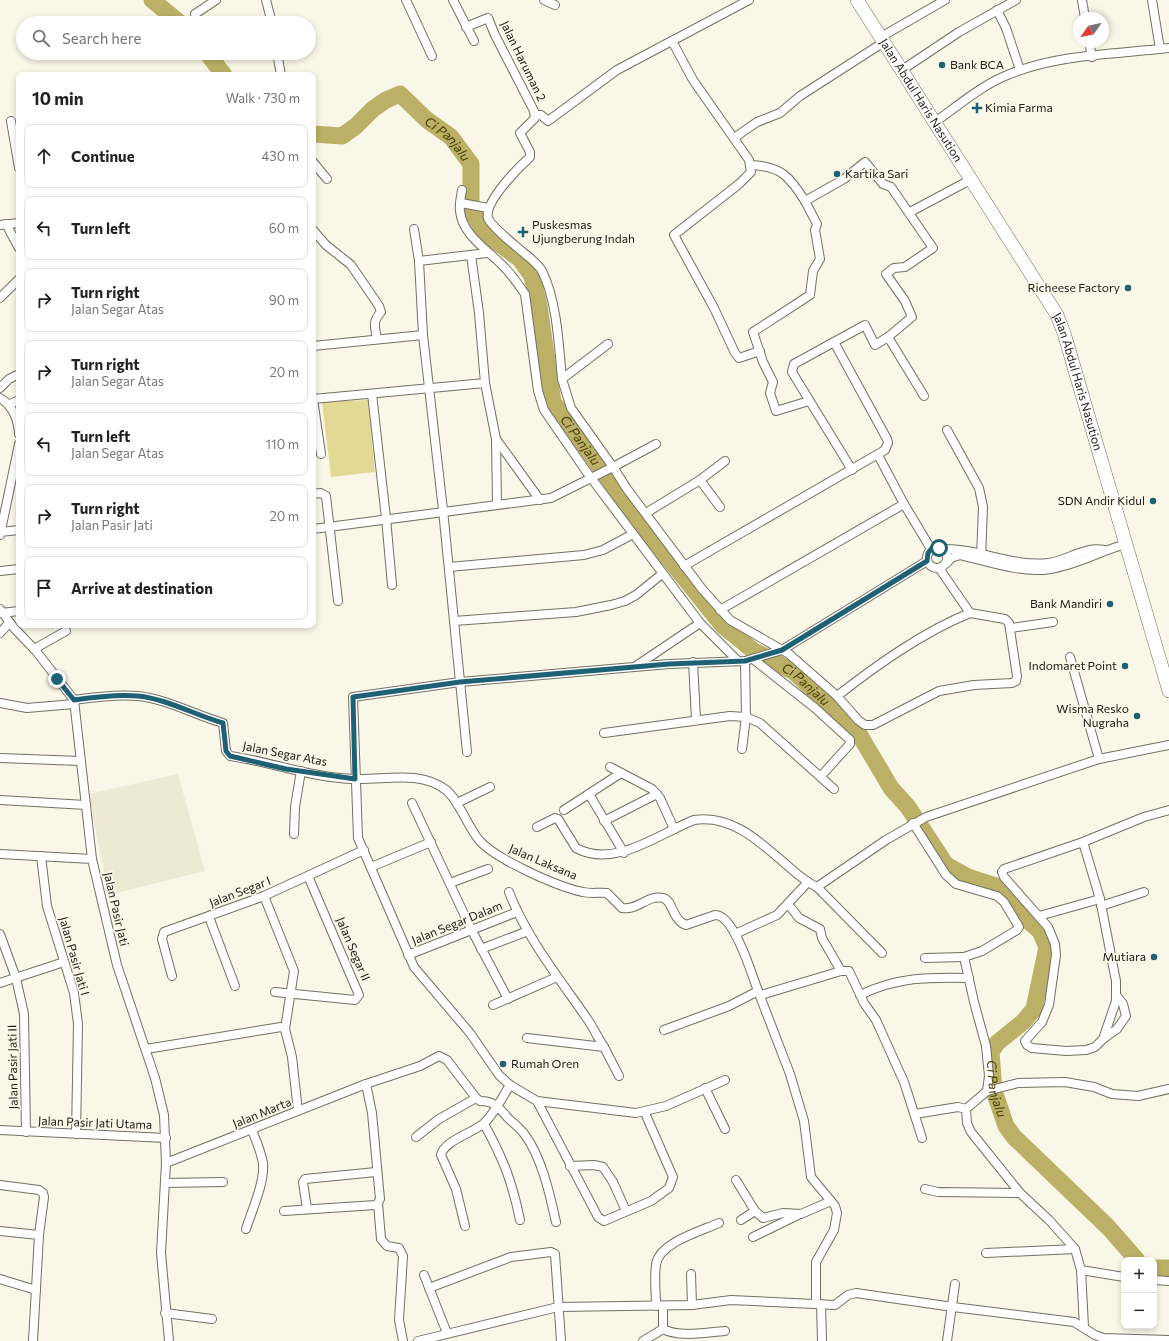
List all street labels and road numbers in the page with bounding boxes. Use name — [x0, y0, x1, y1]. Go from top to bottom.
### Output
street label: Jalan Haruman 2 — [498, 18, 550, 104]
street label: Jalan Abdul Haris Nasution — [876, 36, 966, 164]
street label: Jalan Abdul Haris Nasution — [1050, 309, 1106, 452]
street label: Jalan Segar Atas — [242, 738, 329, 769]
street label: Jalan Laksana — [507, 840, 580, 883]
street label: Jalan Pasir Jati — [101, 870, 132, 947]
street label: Jalan Segar I — [207, 873, 273, 910]
street label: Jalan Segar Dalam — [409, 898, 504, 948]
street label: Jalan Pasir Jati I — [56, 915, 93, 997]
street label: Jalan Segar II — [333, 915, 374, 983]
street label: Jalan Pasir Jati II — [4, 1025, 21, 1109]
street label: Jalan Marta — [230, 1094, 293, 1131]
street label: Jalan Pasir Jati Utama — [38, 1113, 152, 1132]

